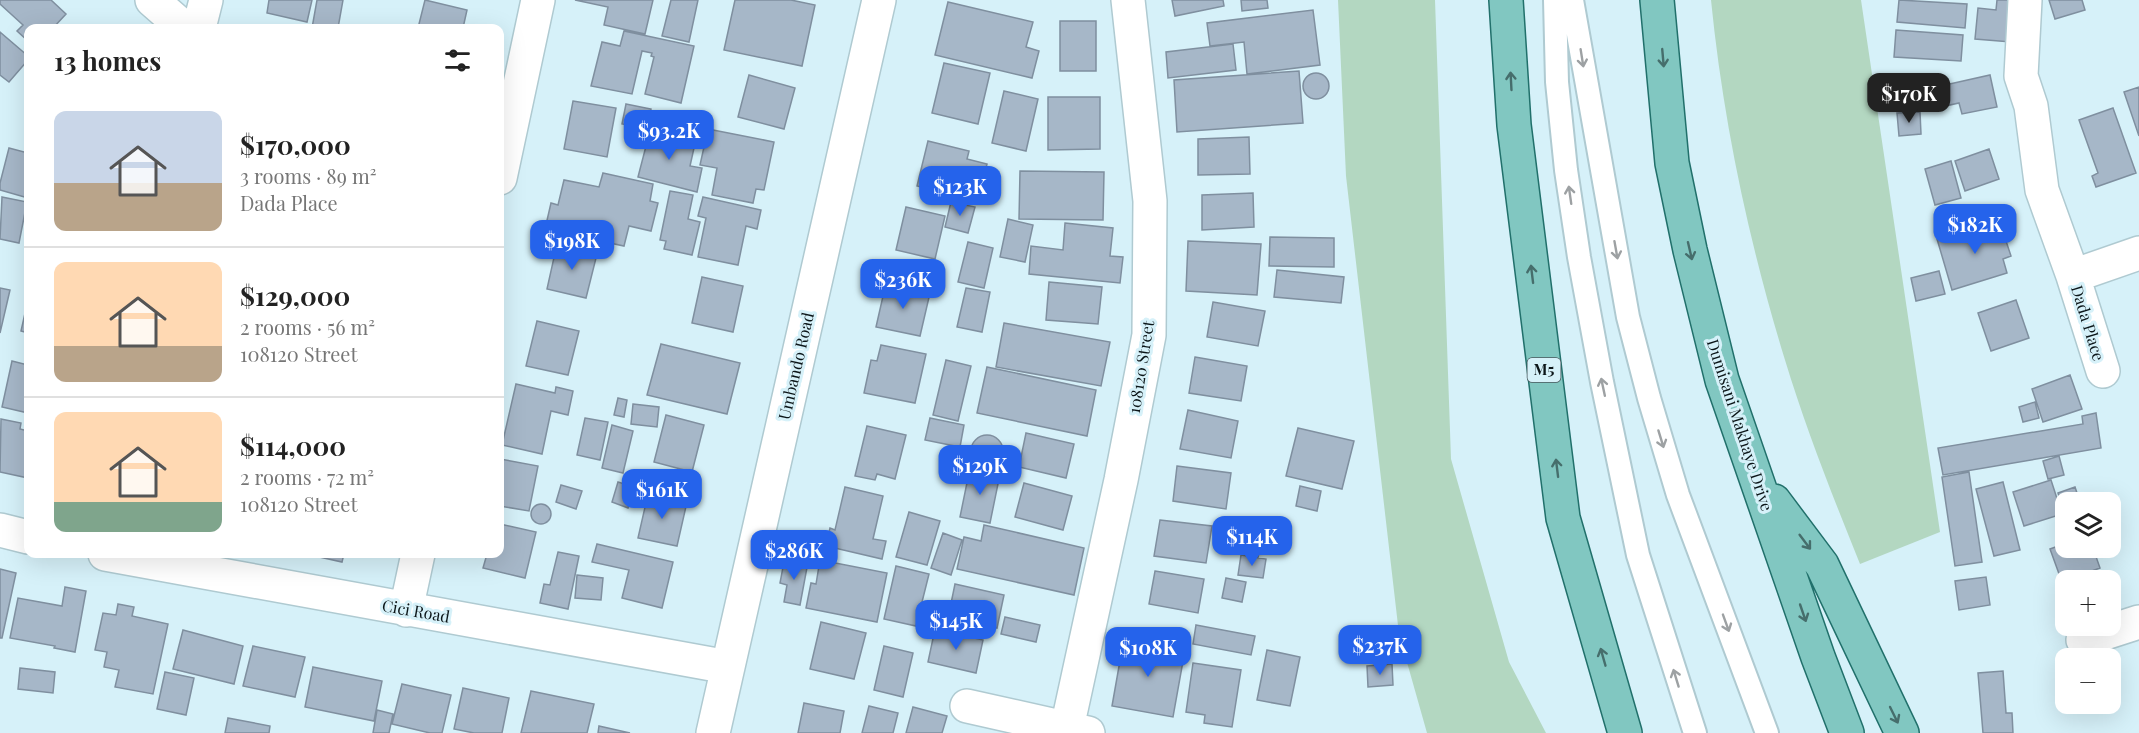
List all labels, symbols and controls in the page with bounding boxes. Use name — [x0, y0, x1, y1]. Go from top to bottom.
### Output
text: 13 homes — [54, 43, 161, 78]
icon: filters — [441, 44, 474, 77]
one-way arrow — [1576, 47, 1587, 67]
one-way arrow — [1657, 48, 1668, 68]
one-way arrow — [1505, 71, 1516, 91]
pin: $170K — [1867, 73, 1951, 124]
text: $170K — [1881, 79, 1937, 106]
pin: $93.2K — [620, 110, 718, 161]
text: $93.2K — [638, 116, 700, 143]
text: $170,000 — [240, 127, 351, 162]
icon: home — [102, 135, 174, 207]
text: 3 rooms · 89 m² — [240, 162, 376, 189]
pin: $123K — [918, 166, 1002, 217]
text: $123K — [933, 172, 987, 199]
one-way arrow — [1564, 186, 1575, 205]
text: Dada Place — [240, 189, 338, 216]
pin: $182K — [1933, 204, 2017, 255]
text: $182K — [1947, 210, 2003, 237]
pin: $198K — [530, 220, 614, 271]
text: $198K — [544, 226, 600, 253]
one-way arrow — [1610, 239, 1621, 259]
one-way arrow — [1685, 241, 1697, 260]
pin: $236K — [861, 259, 945, 310]
text: $236K — [874, 265, 932, 292]
one-way arrow — [1527, 265, 1538, 285]
text: $129,000 — [240, 278, 350, 313]
street label: Dada Place — [2067, 282, 2110, 363]
icon: home — [102, 286, 174, 358]
street label: Umbando Road — [773, 310, 818, 422]
text: 2 rooms · 56 m² — [240, 313, 375, 340]
street label: 108120 Street — [1123, 319, 1158, 415]
street label: Dumisani Makhaye Drive — [1703, 336, 1778, 514]
text: 108120 Street — [240, 340, 357, 367]
road number: M5 — [1528, 358, 1560, 382]
one-way arrow — [1597, 378, 1608, 397]
text: $114,000 — [240, 428, 346, 463]
one-way arrow — [1656, 429, 1667, 448]
icon: home — [102, 436, 174, 508]
pin: $129K — [938, 445, 1022, 496]
text: $129K — [953, 451, 1007, 478]
one-way arrow — [1551, 458, 1562, 478]
text: 2 rooms · 72 m² — [240, 463, 374, 490]
pin: $161K — [620, 469, 704, 520]
text: $161K — [636, 475, 688, 502]
text: 108120 Street — [240, 490, 357, 517]
map controls — [2055, 492, 2121, 714]
button: layers — [2055, 492, 2121, 558]
pin: $114K — [1210, 516, 1294, 567]
text: $114K — [1226, 522, 1278, 549]
pin: $286K — [752, 530, 836, 581]
one-way arrow — [1798, 533, 1811, 549]
text: $286K — [765, 536, 823, 563]
button: + — [2055, 570, 2121, 636]
street label: Cici Road — [381, 594, 452, 627]
pin: $145K — [914, 600, 998, 651]
one-way arrow — [1798, 603, 1809, 622]
text: $145K — [929, 606, 983, 633]
one-way arrow — [1722, 613, 1733, 632]
pin: $237K — [1338, 625, 1422, 676]
pin: $108K — [1106, 627, 1190, 678]
text: $237K — [1352, 631, 1408, 658]
text: $108K — [1119, 633, 1177, 660]
one-way arrow — [1597, 648, 1608, 667]
button: − — [2055, 648, 2121, 714]
one-way arrow — [1670, 669, 1681, 688]
one-way arrow — [1888, 705, 1900, 723]

